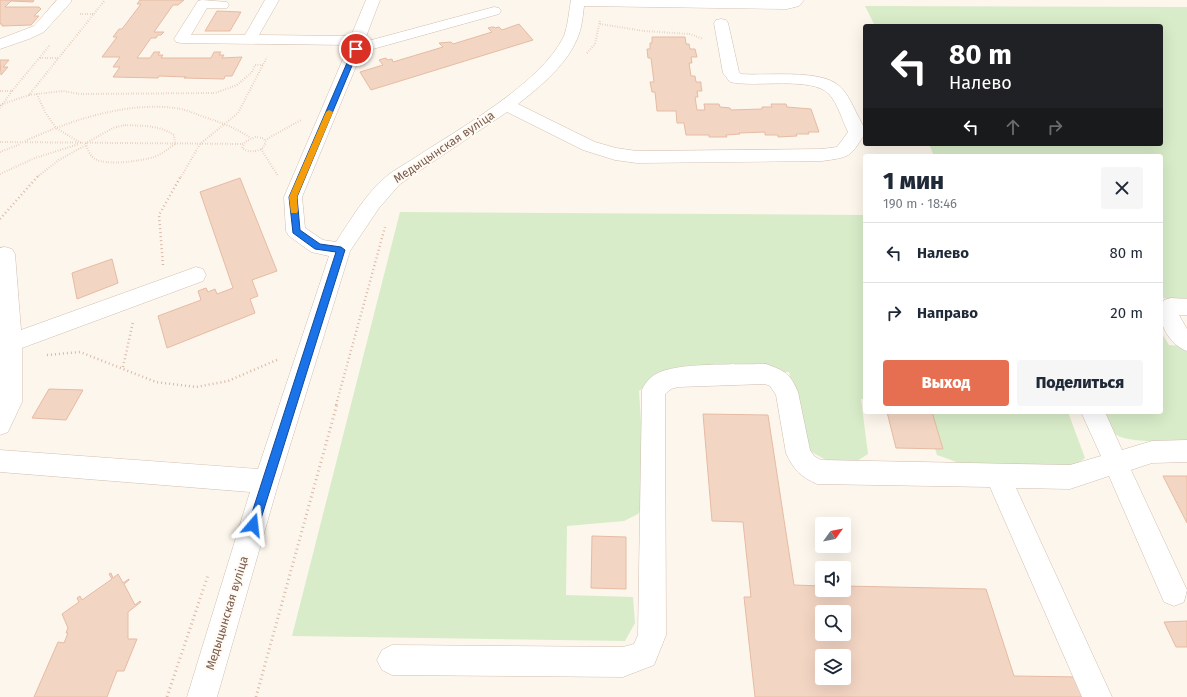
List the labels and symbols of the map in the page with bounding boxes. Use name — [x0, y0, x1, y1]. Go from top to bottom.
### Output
pin — [339, 32, 373, 66]
street label: Медыцынская вуліца — [391, 108, 497, 186]
position arrow — [232, 504, 274, 546]
north arrow — [815, 517, 851, 553]
street label: Медыцынская вуліца — [203, 554, 251, 672]

